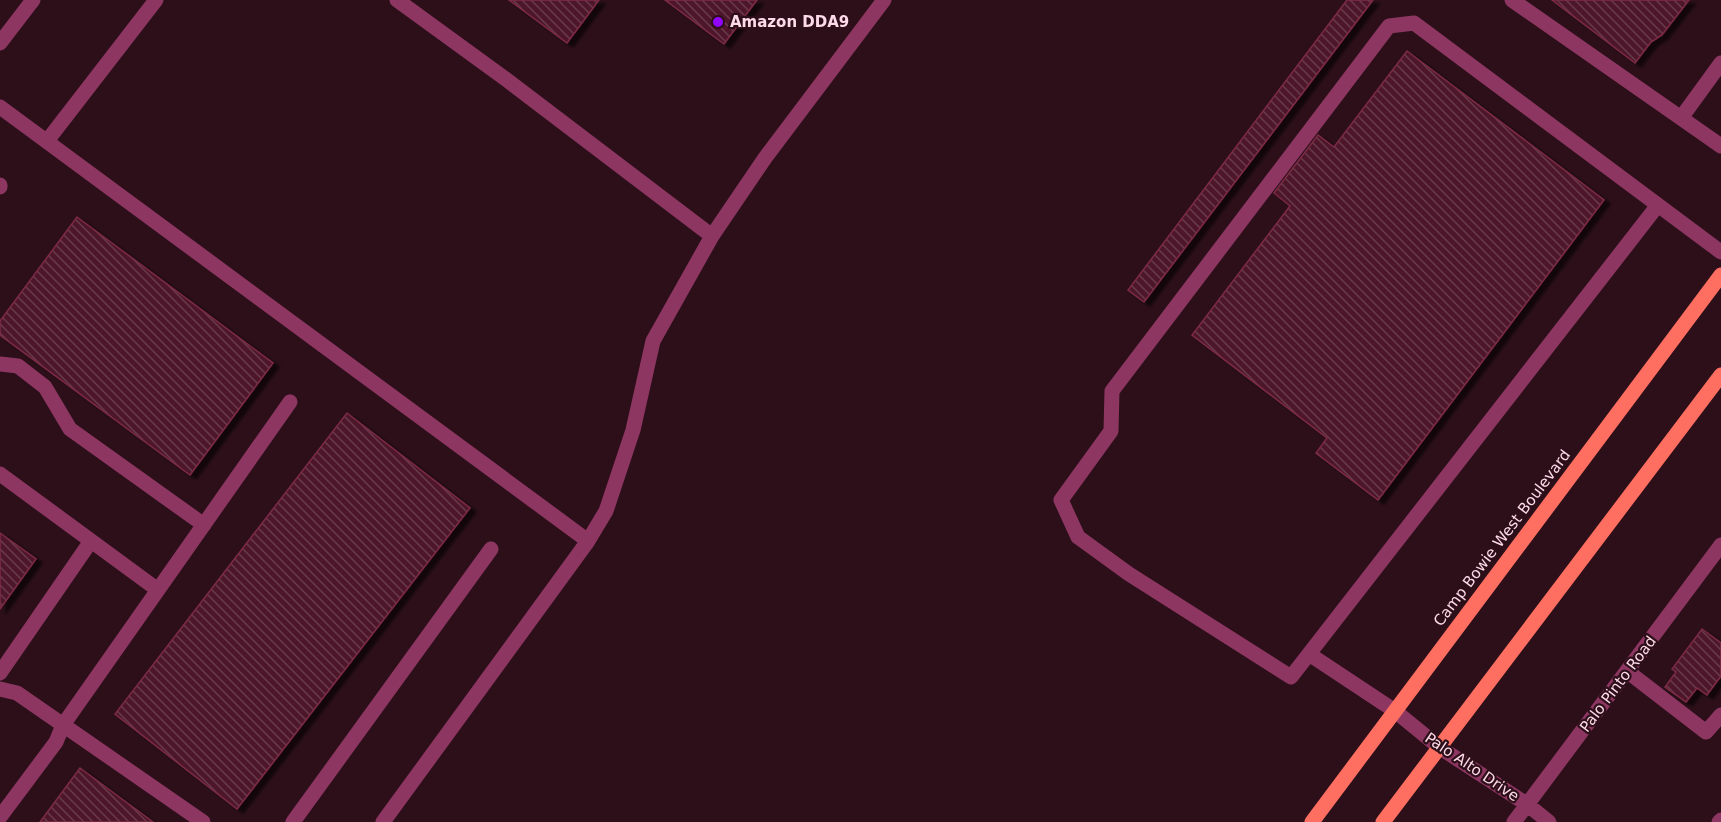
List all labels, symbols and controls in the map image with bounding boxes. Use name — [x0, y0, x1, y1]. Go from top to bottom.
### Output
place label: Amazon DDA9 — [730, 13, 849, 31]
marker: Amazon DDA9 — [711, 15, 725, 29]
street label: Camp Bowie West Boulevard — [1430, 446, 1574, 630]
street label: Palo Pinto Road — [1576, 632, 1660, 736]
street label: Palo Alto Drive — [1421, 729, 1523, 805]

